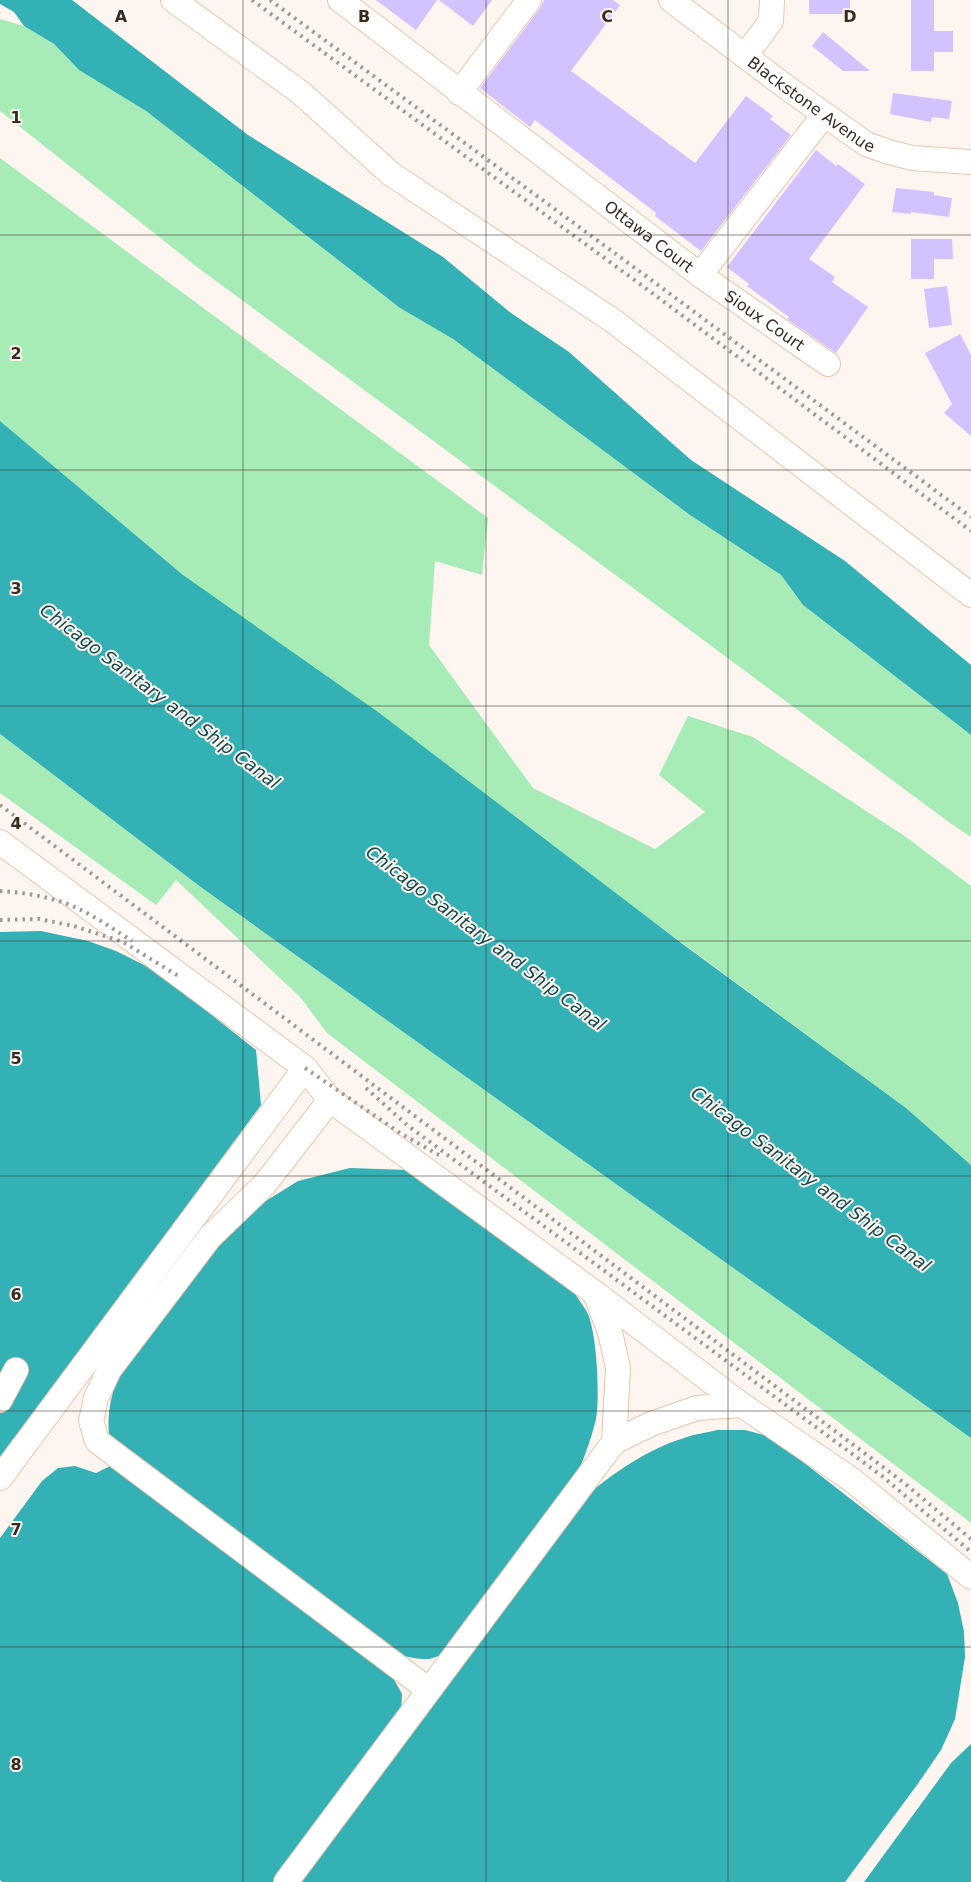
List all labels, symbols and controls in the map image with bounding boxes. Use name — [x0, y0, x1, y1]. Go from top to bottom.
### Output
text: A — [115, 7, 128, 26]
text: B — [358, 7, 370, 26]
text: C — [601, 7, 613, 26]
text: D — [843, 7, 857, 26]
street label: Blackstone Avenue — [744, 52, 877, 156]
text: 1 — [10, 108, 22, 127]
street label: Ottawa Court — [601, 196, 697, 276]
street label: Sioux Court — [721, 286, 808, 354]
text: 2 — [10, 344, 22, 363]
text: 3 — [10, 579, 22, 598]
water label: Chicago Sanitary and Ship Canal — [36, 599, 284, 793]
text: 4 — [10, 814, 22, 833]
water label: Chicago Sanitary and Ship Canal — [362, 841, 610, 1035]
text: 5 — [10, 1049, 22, 1068]
water label: Chicago Sanitary and Ship Canal — [687, 1082, 935, 1276]
text: 6 — [10, 1285, 22, 1304]
text: 7 — [10, 1520, 22, 1539]
text: 8 — [10, 1755, 22, 1774]

